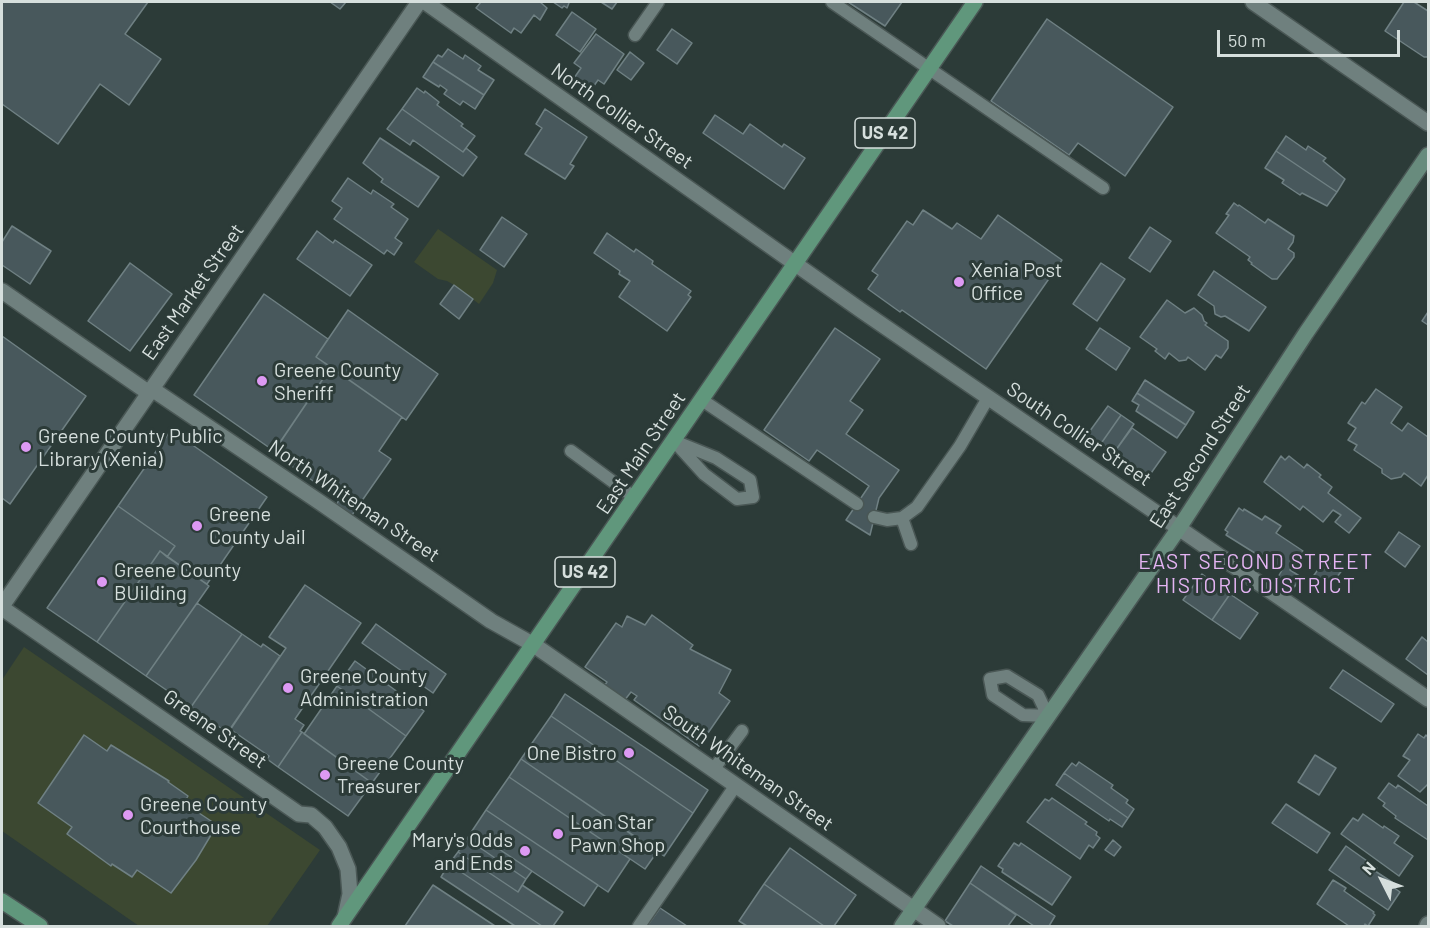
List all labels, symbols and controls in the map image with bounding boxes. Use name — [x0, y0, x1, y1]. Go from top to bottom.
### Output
scale bar — [1220, 18, 1403, 56]
text: 50 m — [1228, 29, 1266, 51]
street label: North Collier Street — [546, 58, 698, 174]
road number: US 42 — [855, 118, 915, 148]
street label: East Market Street — [137, 219, 249, 365]
place label: Xenia Post Office — [971, 258, 1062, 305]
marker: Xenia Post Office — [952, 275, 966, 289]
place label: Greene County Sheriff — [274, 358, 401, 405]
marker: Greene County Sheriff — [255, 374, 269, 388]
street label: South Collier Street — [1002, 377, 1156, 491]
street label: East Second Street — [1144, 379, 1256, 533]
street label: East Main Street — [591, 387, 691, 519]
place label: Greene County Public Library (Xenia) — [38, 424, 223, 471]
street label: North Whiteman Street — [264, 435, 444, 567]
marker: Greene County Public Library (Xenia) — [19, 440, 33, 454]
place label: Greene County Jail — [209, 502, 305, 549]
marker: Greene County Jail — [190, 519, 204, 533]
district label: EAST SECOND STREET HISTORIC DISTRICT — [1138, 549, 1374, 599]
road number: US 42 — [555, 557, 615, 587]
place label: Greene County BUilding — [114, 558, 241, 605]
marker: Greene County BUilding — [95, 575, 109, 589]
place label: Greene County Administration — [300, 664, 429, 711]
marker: Greene County Administration — [281, 681, 295, 695]
street label: Greene Street — [159, 685, 271, 773]
street label: South Whiteman Street — [658, 700, 838, 836]
place label: One Bistro — [527, 741, 617, 765]
marker: One Bistro — [622, 746, 636, 760]
place label: Greene County Treasurer — [337, 751, 464, 798]
marker: Greene County Treasurer — [318, 768, 332, 782]
place label: Greene County Courthouse — [140, 792, 267, 839]
marker: Greene County Courthouse — [121, 808, 135, 822]
place label: Loan Star Pawn Shop — [570, 810, 665, 857]
marker: Loan Star Pawn Shop — [551, 827, 565, 841]
place label: Mary's Odds and Ends — [412, 828, 513, 875]
marker: Mary's Odds and Ends — [518, 844, 532, 858]
north arrow — [1352, 850, 1412, 910]
text: N — [1358, 857, 1379, 878]

